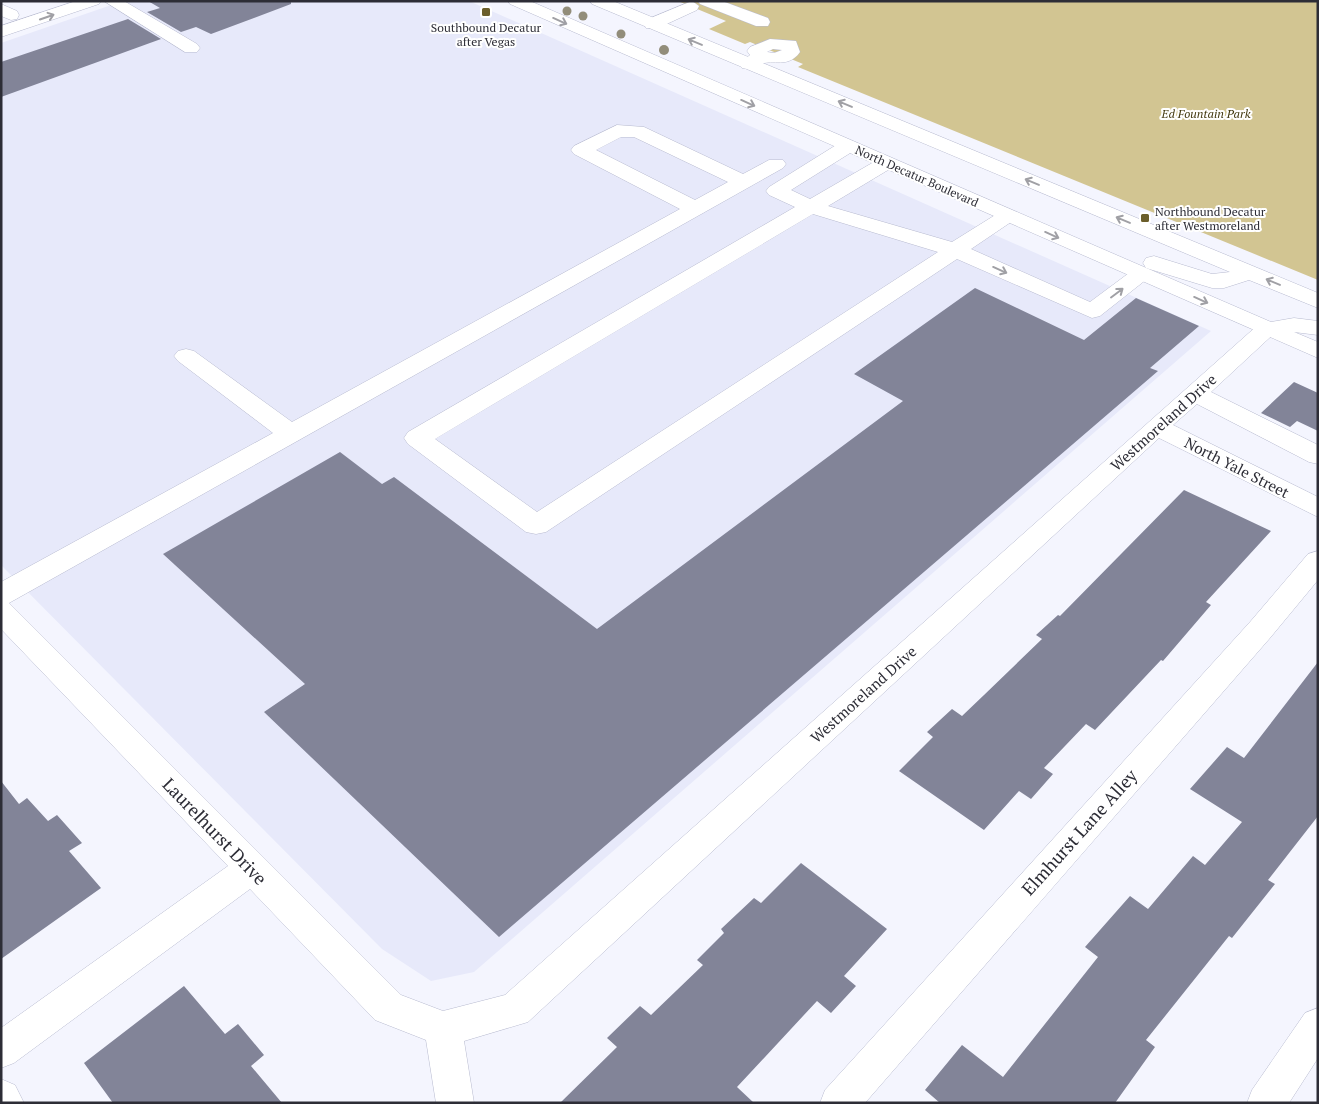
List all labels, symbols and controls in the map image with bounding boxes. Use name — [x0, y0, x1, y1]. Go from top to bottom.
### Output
marker: Southbound Decatur after Vegas — [480, 6, 492, 18]
one-way arrow — [39, 11, 55, 21]
one-way arrow — [552, 16, 567, 26]
place label: Southbound Decatur after Vegas — [431, 20, 542, 49]
one-way arrow — [688, 36, 703, 46]
one-way arrow — [740, 98, 755, 108]
one-way arrow — [838, 99, 853, 109]
park label: Ed Fountain Park — [1161, 106, 1251, 121]
street label: North Decatur Boulevard — [853, 142, 981, 210]
one-way arrow — [1025, 176, 1040, 186]
place label: Northbound Decatur after Westmoreland — [1155, 204, 1266, 233]
marker: Northbound Decatur after Westmoreland — [1139, 212, 1151, 224]
one-way arrow — [1116, 214, 1131, 224]
one-way arrow — [1044, 231, 1059, 241]
one-way arrow — [992, 265, 1007, 275]
one-way arrow — [1266, 277, 1281, 286]
one-way arrow — [1110, 287, 1123, 298]
one-way arrow — [1193, 296, 1208, 306]
street label: Westmoreland Drive — [1106, 369, 1220, 475]
street label: North Yale Street — [1181, 432, 1293, 502]
street label: Westmoreland Drive — [806, 641, 920, 747]
street label: Elmhurst Lane Alley — [1016, 763, 1143, 900]
street label: Laurelhurst Drive — [158, 772, 272, 890]

